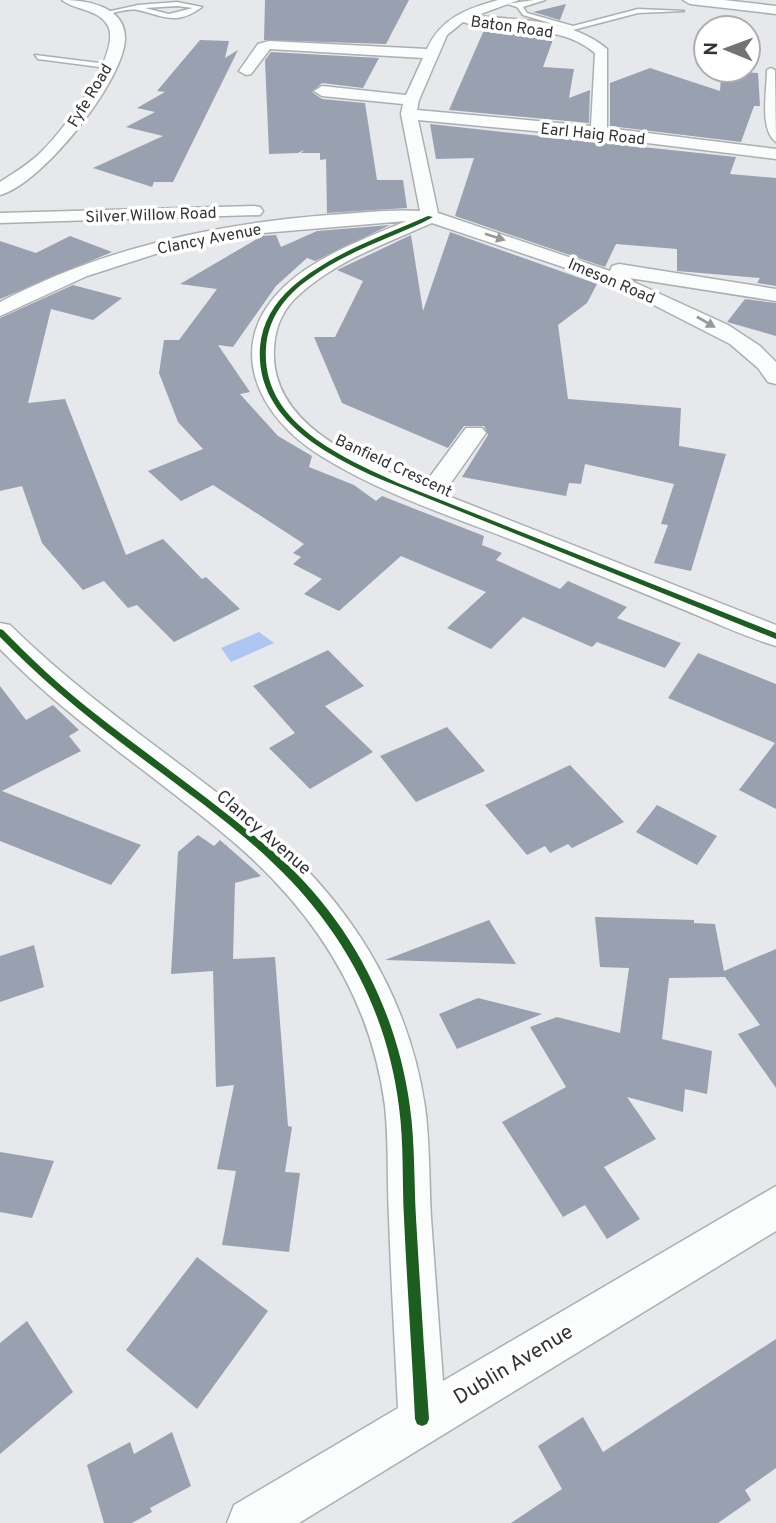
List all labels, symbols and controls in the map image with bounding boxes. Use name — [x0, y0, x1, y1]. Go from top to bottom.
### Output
street label: Baton Road — [469, 12, 554, 44]
north arrow — [692, 14, 762, 84]
text: N — [700, 42, 724, 56]
street label: Fyfe Road — [64, 61, 117, 131]
street label: Earl Haig Road — [539, 120, 646, 150]
street label: Silver Willow Road — [85, 204, 217, 228]
street label: Clancy Avenue — [156, 220, 263, 260]
one-way arrow — [485, 233, 506, 243]
street label: Imeson Road — [565, 255, 658, 309]
one-way arrow — [696, 316, 715, 328]
street label: Banfield Crescent — [331, 431, 455, 503]
street label: Clancy Avenue — [211, 785, 315, 881]
street label: Dublin Avenue — [449, 1319, 579, 1412]

